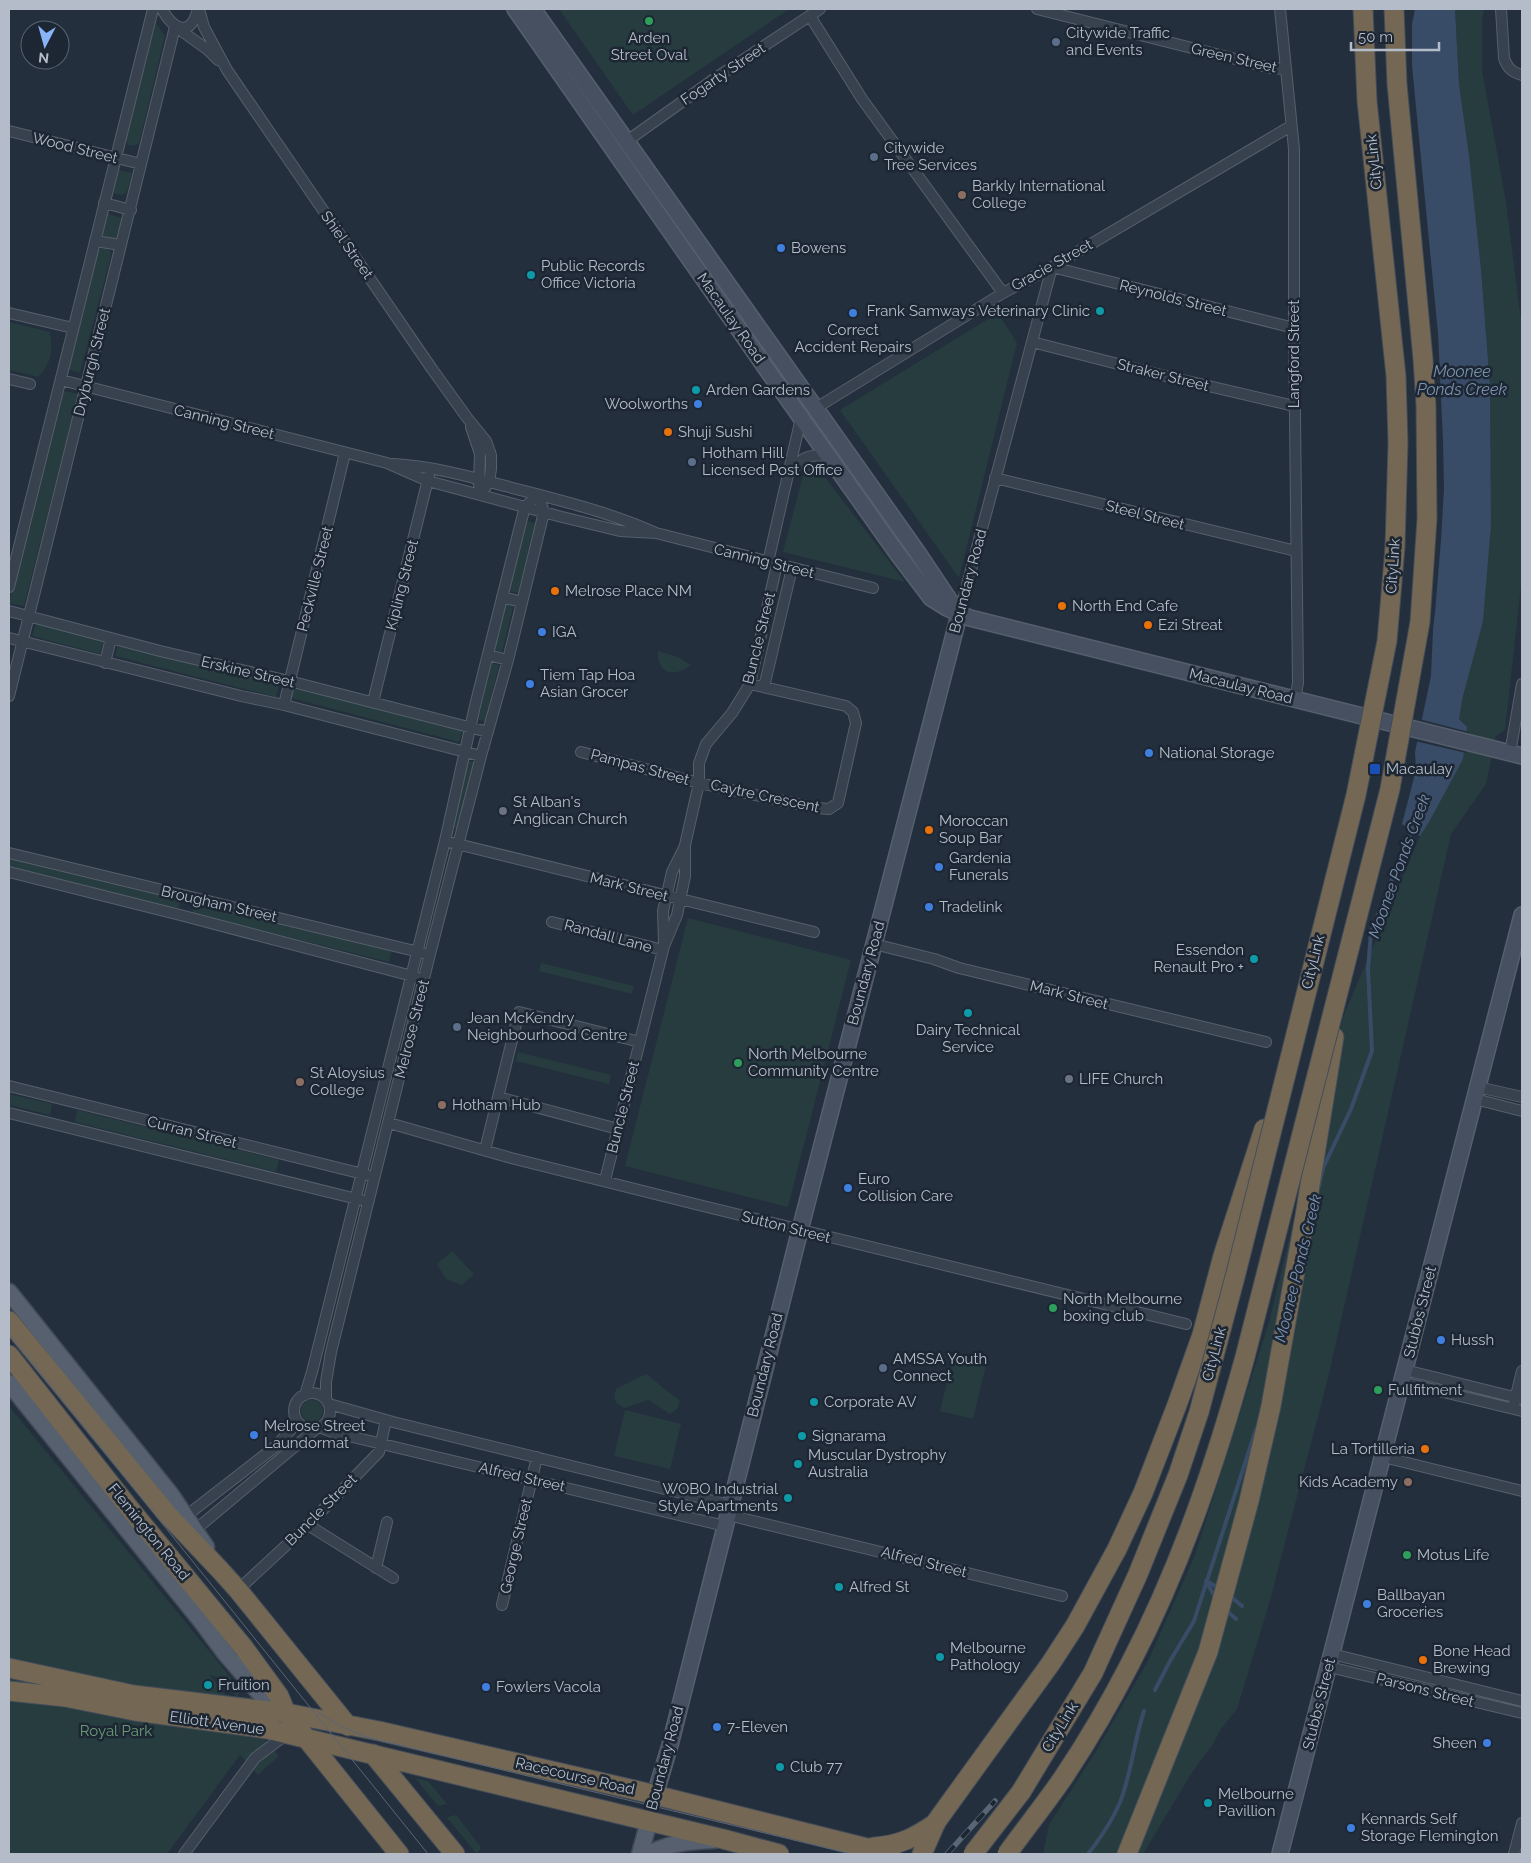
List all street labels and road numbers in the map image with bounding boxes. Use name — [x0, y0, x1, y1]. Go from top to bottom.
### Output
street label: Fogarty Street — [677, 39, 769, 109]
street label: Green Street — [1189, 39, 1279, 77]
street label: Wood Street — [30, 129, 120, 167]
street label: CityLink — [1362, 133, 1386, 191]
street label: Shiel Street — [317, 207, 377, 283]
street label: Gracie Street — [1008, 235, 1096, 295]
street label: Macaulay Road — [693, 269, 769, 367]
street label: Reynolds Street — [1117, 276, 1229, 320]
street label: Langford Street — [1285, 300, 1303, 408]
street label: Dryburgh Street — [70, 306, 114, 418]
street label: Straker Street — [1115, 355, 1211, 395]
street label: Canning Street — [172, 401, 276, 443]
street label: Steel Street — [1104, 497, 1186, 533]
street label: Peckville Street — [293, 525, 337, 633]
street label: Boundary Road — [945, 527, 991, 635]
street label: Kipling Street — [382, 538, 422, 632]
street label: CityLink — [1382, 538, 1404, 594]
street label: Canning Street — [712, 540, 816, 582]
street label: Buncle Street — [739, 590, 779, 686]
street label: Erskine Street — [199, 652, 297, 692]
street label: Macaulay Road — [1187, 664, 1295, 708]
street label: Pampas Street — [589, 745, 691, 789]
street label: Caytre Crescent — [709, 776, 821, 816]
street label: Mark Street — [588, 869, 670, 905]
street label: Brougham Street — [159, 882, 279, 926]
street label: Randall Lane — [562, 916, 654, 956]
street label: Boundary Road — [843, 919, 889, 1027]
street label: CityLink — [1298, 933, 1328, 991]
street label: Mark Street — [1028, 977, 1110, 1013]
street label: Melrose Street — [391, 978, 433, 1080]
street label: Buncle Street — [603, 1059, 643, 1155]
street label: Curran Street — [145, 1112, 239, 1152]
street label: Sutton Street — [740, 1207, 832, 1247]
street label: Stubbs Street — [1400, 1264, 1440, 1360]
street label: Boundary Road — [743, 1311, 787, 1419]
street label: CityLink — [1198, 1325, 1230, 1383]
street label: Alfred Street — [477, 1458, 567, 1496]
street label: Buncle Street — [281, 1470, 361, 1550]
street label: Flemington Road — [105, 1480, 193, 1584]
street label: George Street — [496, 1497, 536, 1595]
street label: Alfred Street — [879, 1543, 969, 1581]
street label: Stubbs Street — [1299, 1656, 1339, 1752]
street label: Parsons Street — [1374, 1669, 1476, 1711]
street label: CityLink — [1038, 1699, 1082, 1755]
street label: Boundary Road — [642, 1704, 688, 1812]
street label: Elliott Avenue — [169, 1707, 266, 1739]
street label: Racecourse Road — [514, 1754, 636, 1798]

